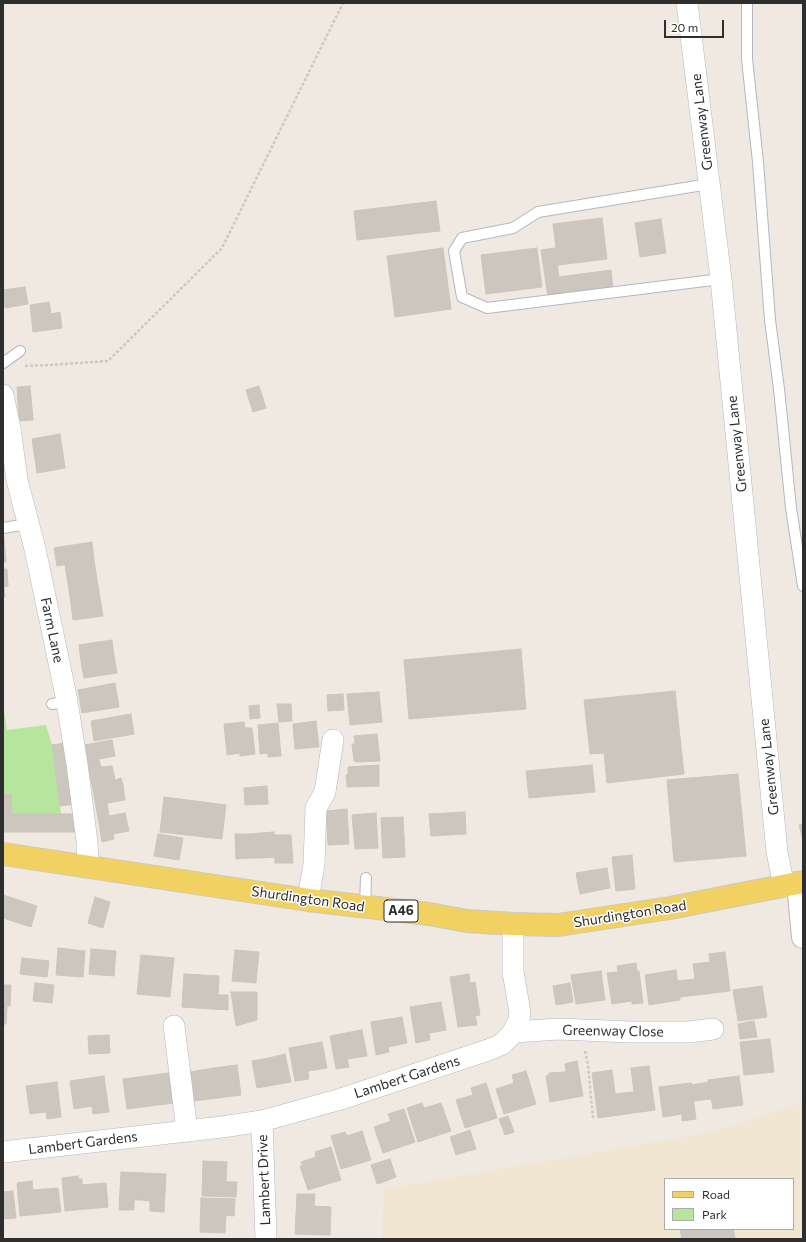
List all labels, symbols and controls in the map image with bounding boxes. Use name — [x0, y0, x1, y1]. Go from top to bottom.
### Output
scale bar — [666, 12, 726, 38]
text: 20 m — [671, 20, 698, 34]
street label: Greenway Lane — [688, 73, 716, 171]
street label: Greenway Lane — [724, 395, 750, 493]
street label: Farm Lane — [37, 596, 67, 664]
street label: Greenway Lane — [756, 718, 782, 816]
street label: Shurdington Road — [250, 883, 366, 915]
street label: Shurdington Road — [572, 897, 688, 931]
road number: A46 — [384, 900, 418, 922]
street label: Greenway Close — [562, 1022, 664, 1040]
street label: Lambert Gardens — [352, 1052, 462, 1102]
street label: Lambert Gardens — [27, 1128, 139, 1158]
street label: Lambert Drive — [254, 1134, 274, 1226]
legend — [664, 1178, 794, 1230]
text: Road — [702, 1187, 730, 1201]
text: Park — [702, 1207, 727, 1221]

